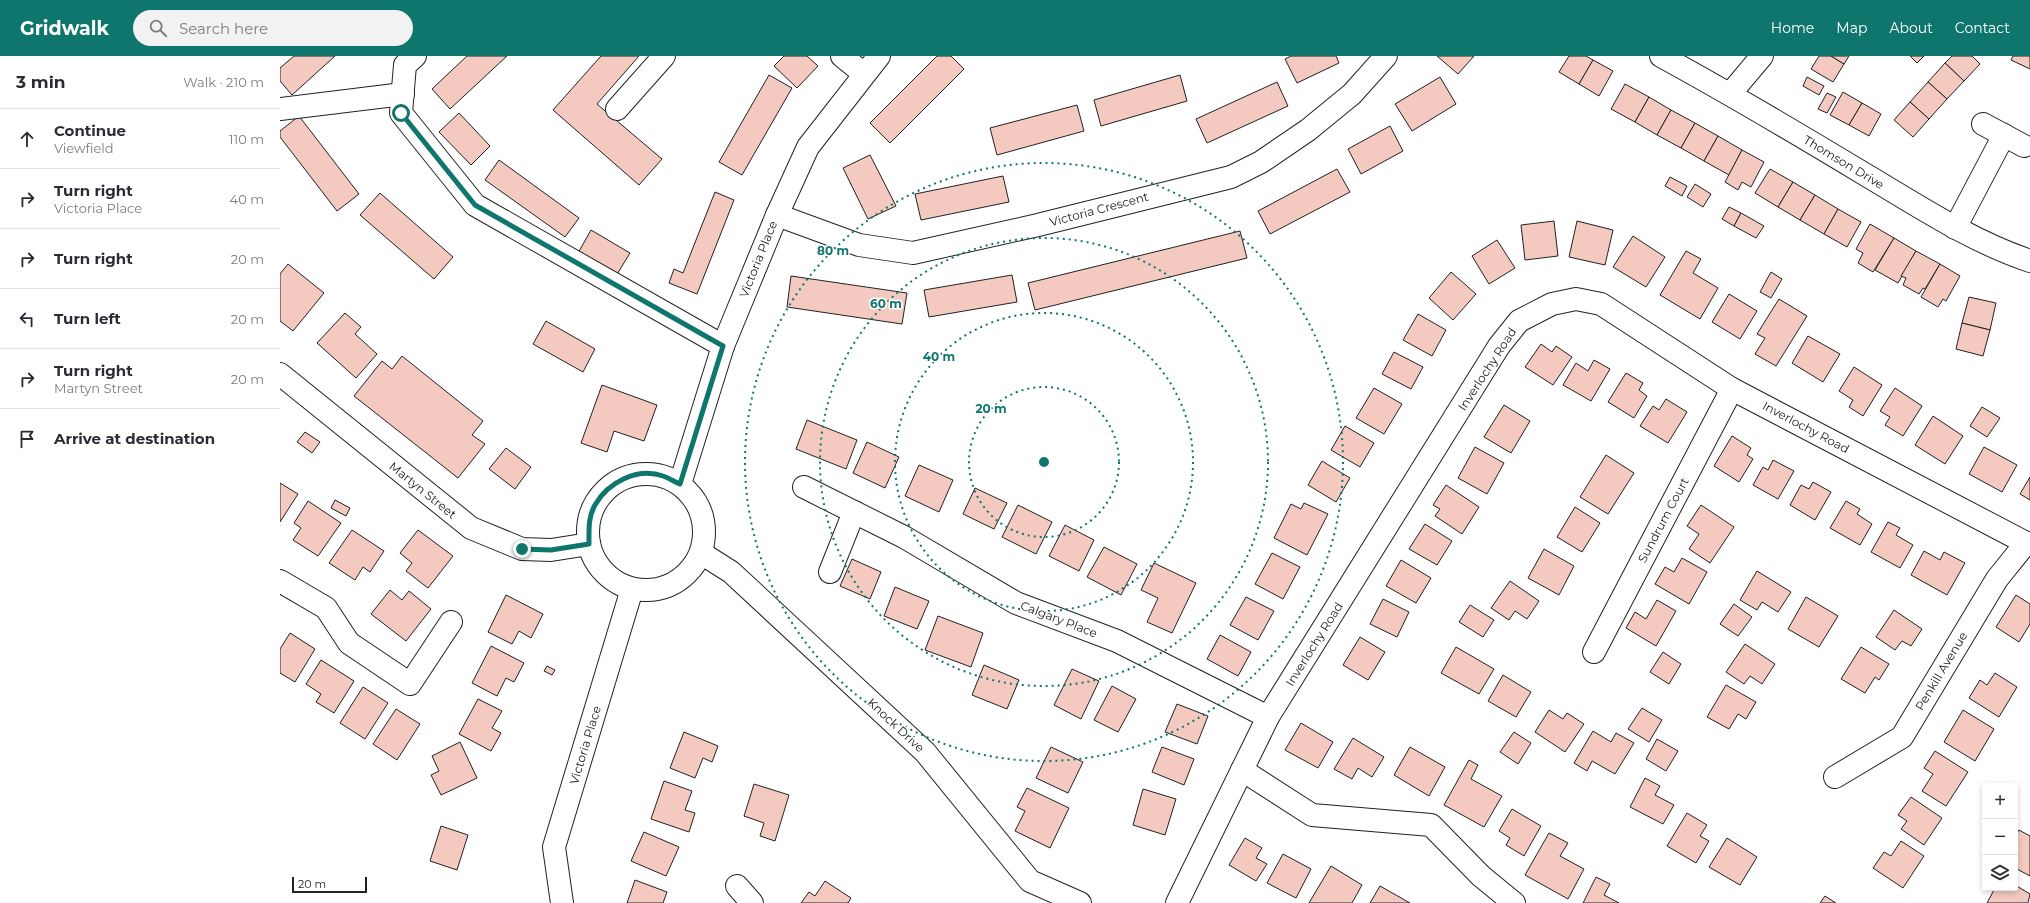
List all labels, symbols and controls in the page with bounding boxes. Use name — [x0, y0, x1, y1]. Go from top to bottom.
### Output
search box — [133, 10, 413, 46]
text: Gridwalk — [20, 17, 109, 40]
icon: search — [147, 17, 169, 39]
text: Search here — [179, 19, 268, 38]
text: Home — [1771, 19, 1814, 37]
text: Map — [1836, 19, 1867, 37]
text: About — [1889, 19, 1933, 37]
text: Contact — [1955, 19, 2010, 37]
text: 3 min — [16, 72, 66, 92]
text: Walk · 210 m — [183, 74, 264, 90]
route start — [392, 104, 410, 122]
text: Continue — [54, 121, 126, 140]
icon: ahead — [16, 128, 38, 150]
text: 110 m — [229, 131, 264, 147]
street label: Thomson Drive — [1801, 132, 1887, 192]
text: Viewfield — [54, 140, 114, 156]
text: Turn right — [54, 181, 133, 200]
icon: right — [16, 188, 38, 210]
street label: Victoria Crescent — [1048, 189, 1150, 229]
text: 40 m — [230, 191, 264, 207]
text: Victoria Place — [54, 200, 142, 216]
street label: Victoria Place — [736, 218, 780, 300]
text: 80 m — [817, 243, 849, 258]
icon: right — [16, 248, 38, 270]
text: Turn right — [54, 249, 133, 268]
text: 20 m — [231, 251, 264, 267]
text: 60 m — [870, 296, 902, 311]
icon: left — [16, 308, 38, 330]
text: Turn left — [54, 309, 121, 328]
text: 20 m — [231, 311, 264, 327]
street label: Inverlochy Road — [1455, 325, 1519, 413]
text: 40 m — [923, 349, 955, 364]
text: Turn right — [54, 361, 133, 380]
icon: right — [16, 368, 38, 390]
text: 20 m — [231, 371, 264, 387]
text: Martyn Street — [54, 380, 143, 396]
street label: Inverlochy Road — [1760, 398, 1852, 456]
text: 20 m — [975, 401, 1007, 416]
icon: arrive — [16, 428, 38, 450]
text: Arrive at destination — [54, 429, 215, 448]
centre of rings — [1037, 455, 1051, 469]
street label: Martyn Street — [386, 458, 460, 522]
street label: Sundrum Court — [1634, 475, 1692, 565]
route end — [513, 540, 531, 558]
street label: Calgary Place — [1018, 597, 1100, 641]
street label: Inverlochy Road — [1282, 599, 1346, 689]
street label: Penkill Avenue — [1912, 629, 1970, 713]
street label: Knock Drive — [864, 695, 928, 755]
street label: Victoria Place — [566, 704, 604, 786]
map controls — [1982, 783, 2018, 891]
button: + — [1982, 783, 2018, 819]
button: − — [1982, 819, 2018, 855]
button: layers — [1982, 855, 2018, 891]
scale bar — [292, 875, 367, 894]
text: 20 m — [298, 877, 326, 891]

